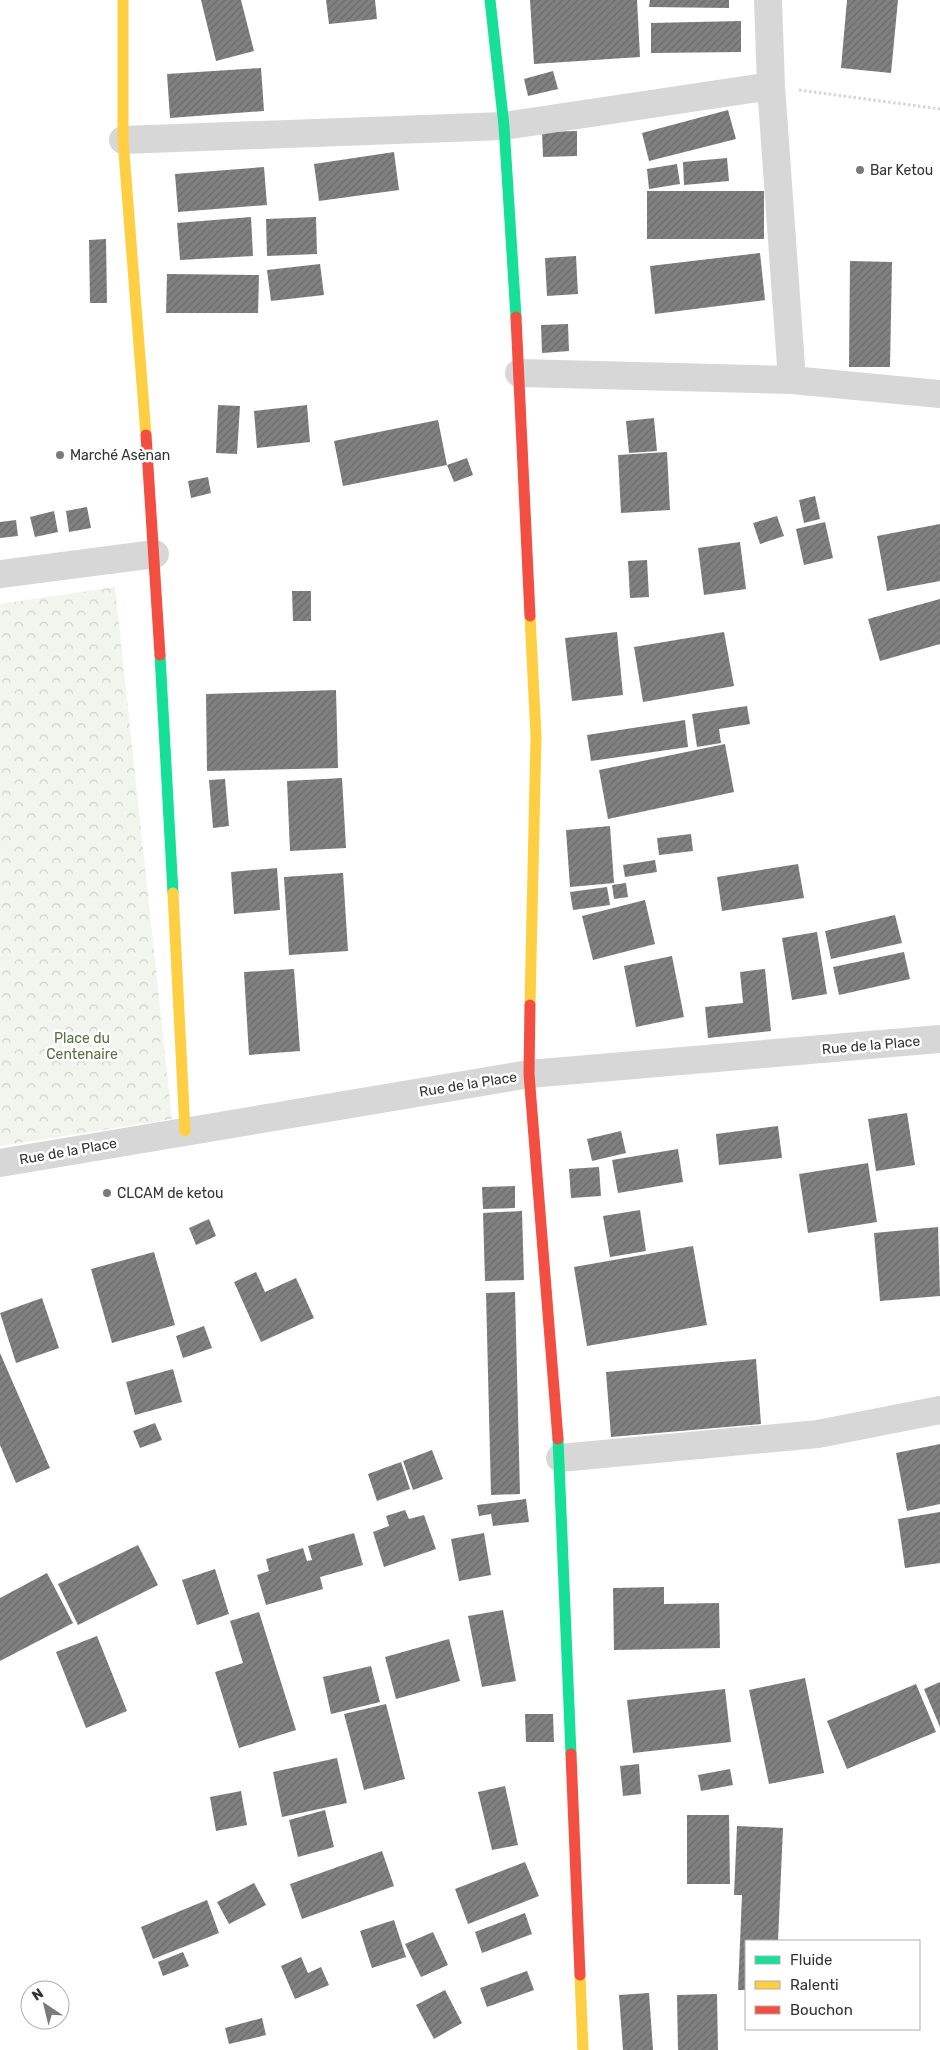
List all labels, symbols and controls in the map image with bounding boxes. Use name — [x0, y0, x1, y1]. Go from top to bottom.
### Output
place label: Bar Ketou — [870, 162, 933, 179]
marker: Bar Ketou — [854, 164, 866, 176]
place label: Marché Asènan — [70, 447, 170, 464]
marker: Marché Asènan — [54, 449, 66, 461]
park label: Place du Centenaire — [46, 1030, 118, 1063]
street label: Rue de la Place — [821, 1033, 921, 1058]
street label: Rue de la Place — [418, 1068, 518, 1101]
street label: Rue de la Place — [18, 1135, 118, 1168]
place label: CLCAM de ketou — [117, 1185, 223, 1202]
marker: CLCAM de ketou — [101, 1187, 113, 1199]
legend — [745, 1940, 920, 2030]
text: Fluide — [790, 1951, 832, 1969]
text: Ralenti — [790, 1976, 839, 1994]
north arrow — [20, 1980, 70, 2030]
text: N — [29, 1985, 47, 2005]
text: Bouchon — [790, 2001, 853, 2019]

